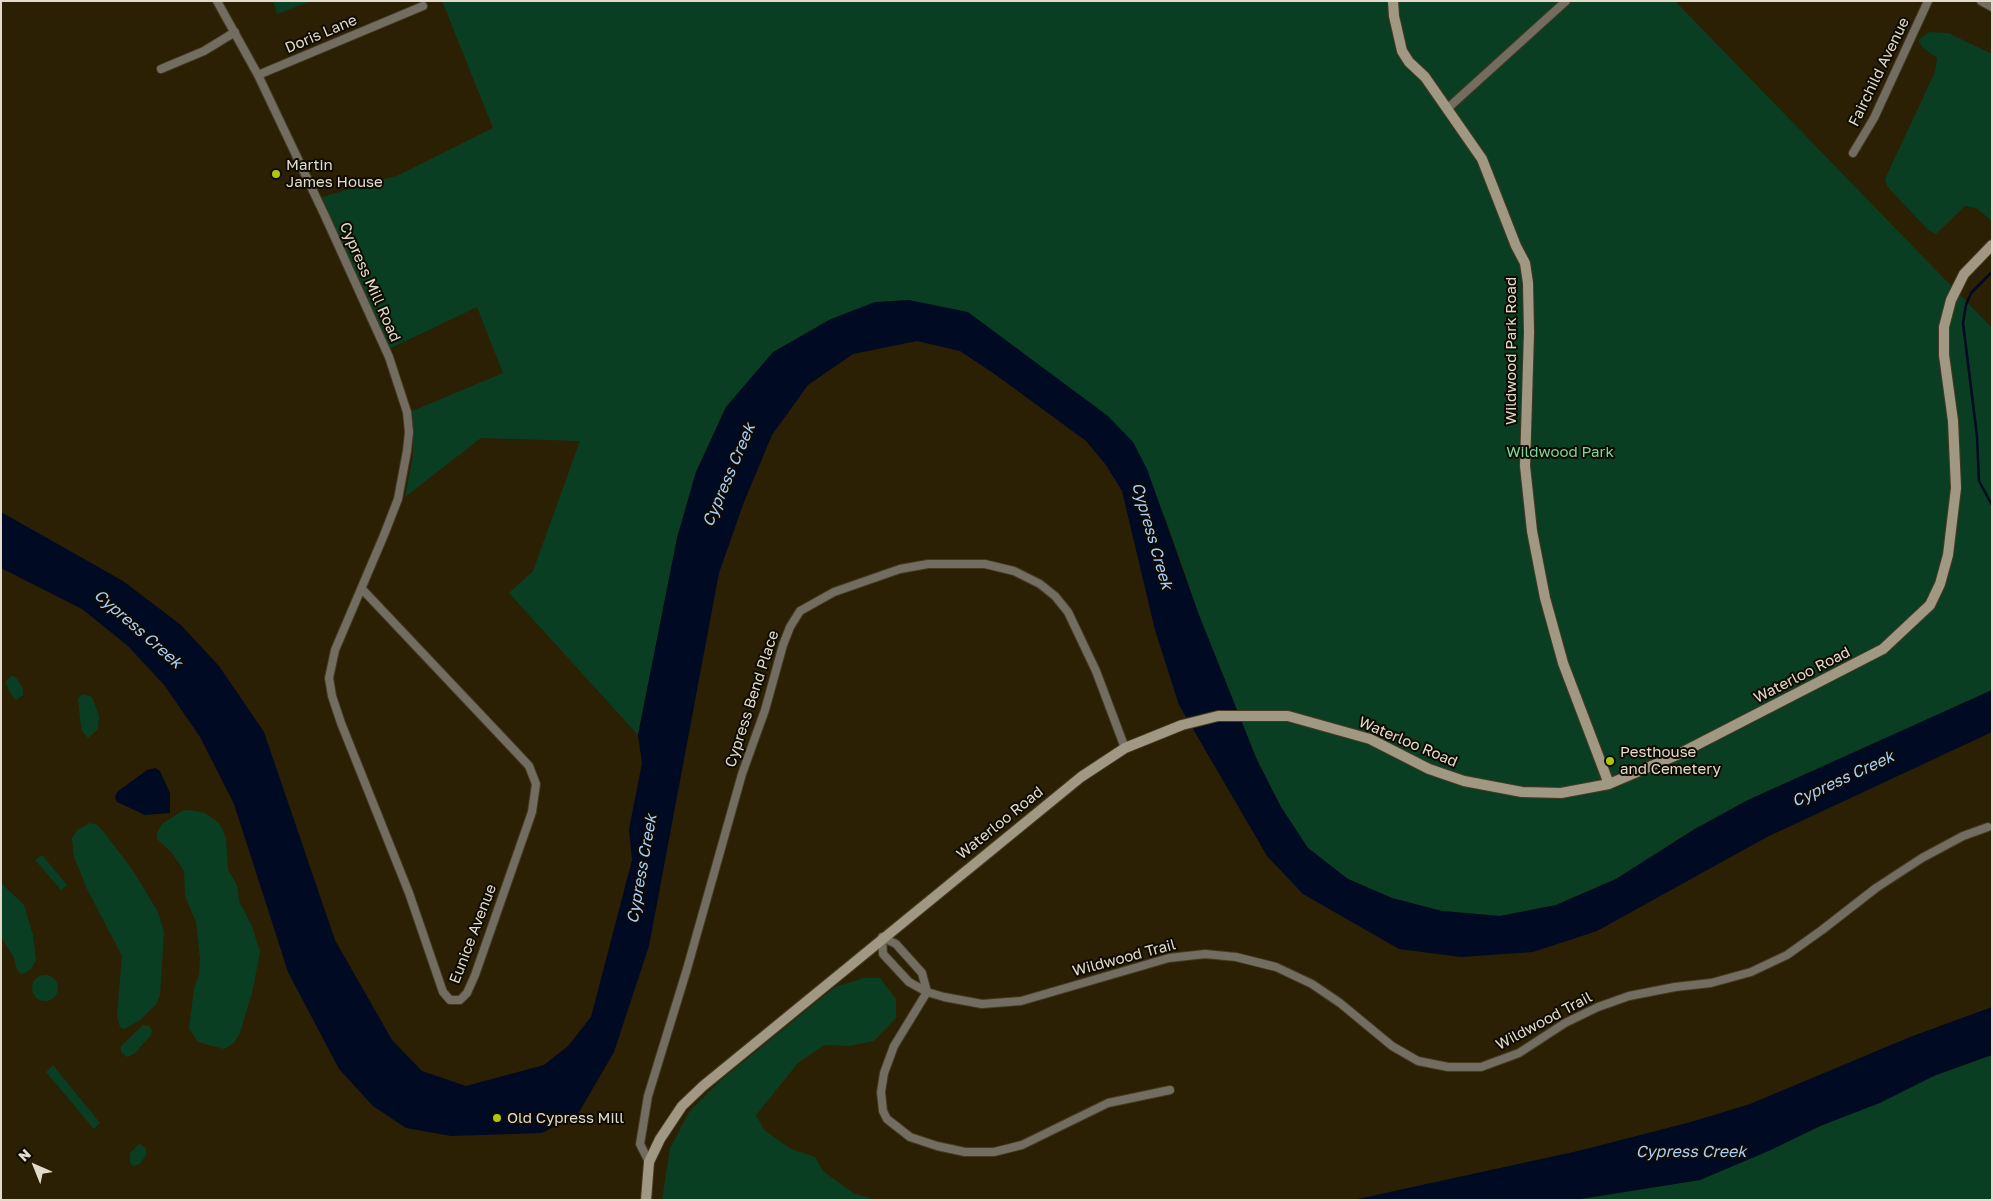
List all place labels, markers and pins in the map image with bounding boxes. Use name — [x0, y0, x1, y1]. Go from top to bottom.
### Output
place label: Martin James House — [286, 156, 383, 191]
marker: Martin James House — [270, 168, 282, 180]
place label: Pesthouse and Cemetery — [1620, 743, 1721, 778]
marker: Pesthouse and Cemetery — [1604, 755, 1616, 767]
place label: Old Cypress Mill — [507, 1109, 624, 1127]
marker: Old Cypress Mill — [491, 1112, 503, 1124]

